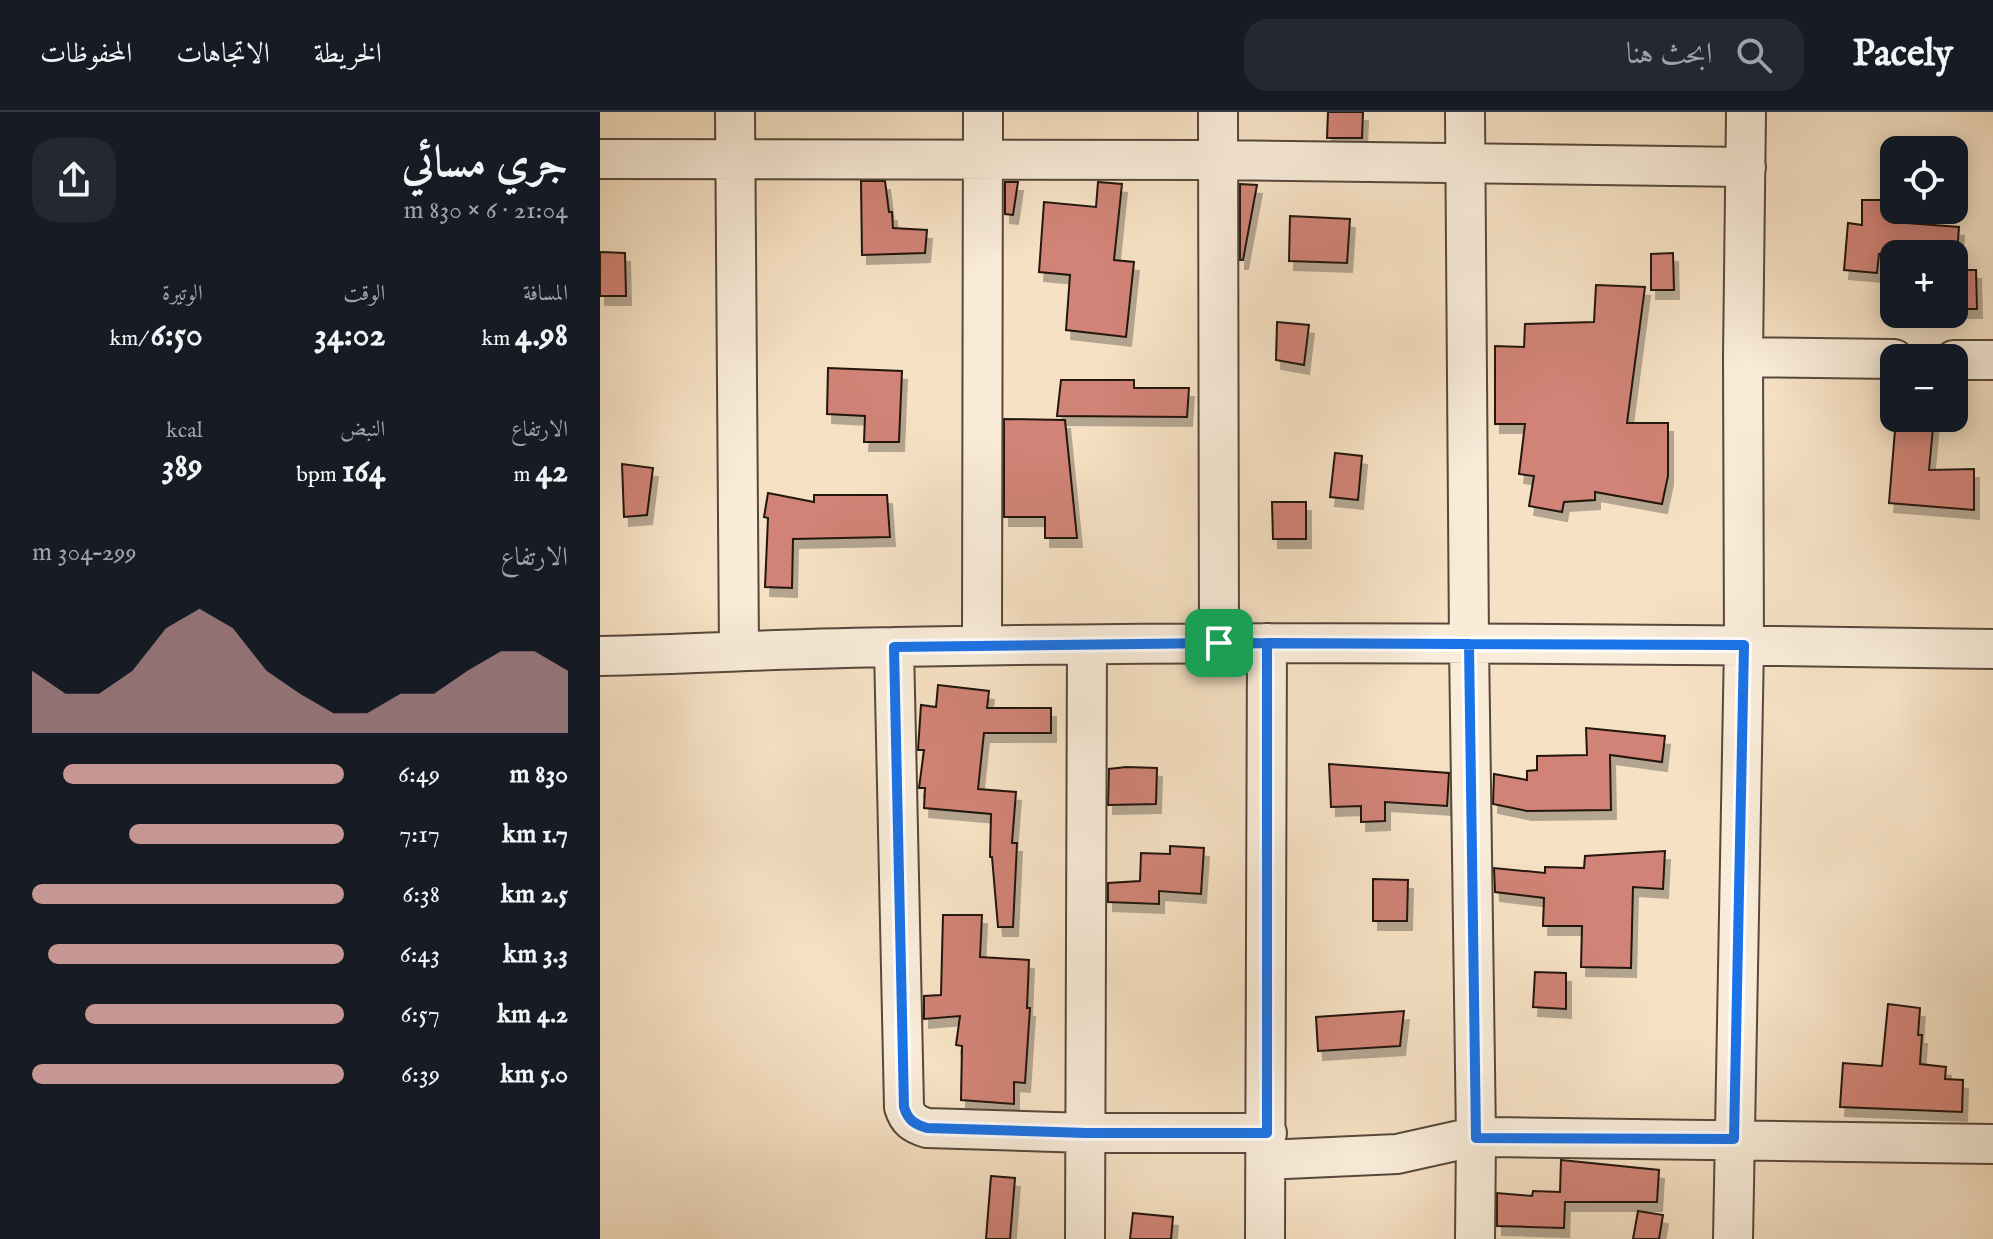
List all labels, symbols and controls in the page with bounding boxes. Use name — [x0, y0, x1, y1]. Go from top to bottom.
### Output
search box — [1244, 19, 1804, 91]
text: Pacely — [1852, 31, 1953, 79]
icon: search — [1732, 33, 1776, 77]
text: ابحث هنا — [1626, 36, 1712, 74]
text: المحفوظات — [40, 37, 132, 72]
text: الاتجاهات — [176, 37, 270, 72]
text: الخريطة — [314, 37, 382, 72]
text: جري مسائي — [402, 136, 568, 192]
map controls — [1880, 136, 1968, 432]
button: locate — [1880, 136, 1968, 224]
button: share — [32, 138, 116, 222]
text: 21:04 · 6 × 830 m — [403, 194, 568, 227]
button: + — [1880, 240, 1968, 328]
text: الوتيرة — [162, 280, 203, 308]
text: الوقت — [343, 280, 385, 308]
text: المسافة — [523, 280, 568, 308]
text: 6:50 — [150, 314, 203, 357]
text: 34:02 — [314, 314, 385, 357]
text: 4.98 — [515, 314, 568, 357]
text: /km — [109, 325, 150, 353]
text: km — [482, 325, 515, 353]
button: − — [1880, 344, 1968, 432]
text: النبض — [340, 416, 385, 444]
text: الارتفاع — [511, 416, 568, 444]
text: kcal — [166, 417, 203, 445]
text: 389 — [162, 445, 203, 488]
text: 164 — [342, 450, 385, 493]
text: 42 — [535, 450, 568, 493]
text: bpm — [296, 461, 342, 489]
text: m — [514, 461, 535, 489]
text: 299–304 m — [32, 536, 137, 569]
text: الارتفاع — [501, 541, 568, 574]
pin — [1185, 609, 1253, 677]
icon: arrive — [1197, 621, 1241, 665]
text: 6:49 — [398, 758, 440, 791]
text: 830 m — [510, 758, 568, 791]
text: 7:17 — [399, 818, 440, 851]
text: 1.7 km — [502, 818, 568, 851]
text: 6:38 — [402, 878, 440, 911]
text: 2.5 km — [501, 878, 568, 911]
text: 6:43 — [400, 938, 440, 971]
text: 3.3 km — [503, 938, 568, 971]
text: 6:57 — [401, 998, 440, 1031]
text: 4.2 km — [497, 998, 568, 1031]
text: 6:39 — [401, 1058, 440, 1091]
text: 5.0 km — [501, 1058, 568, 1091]

